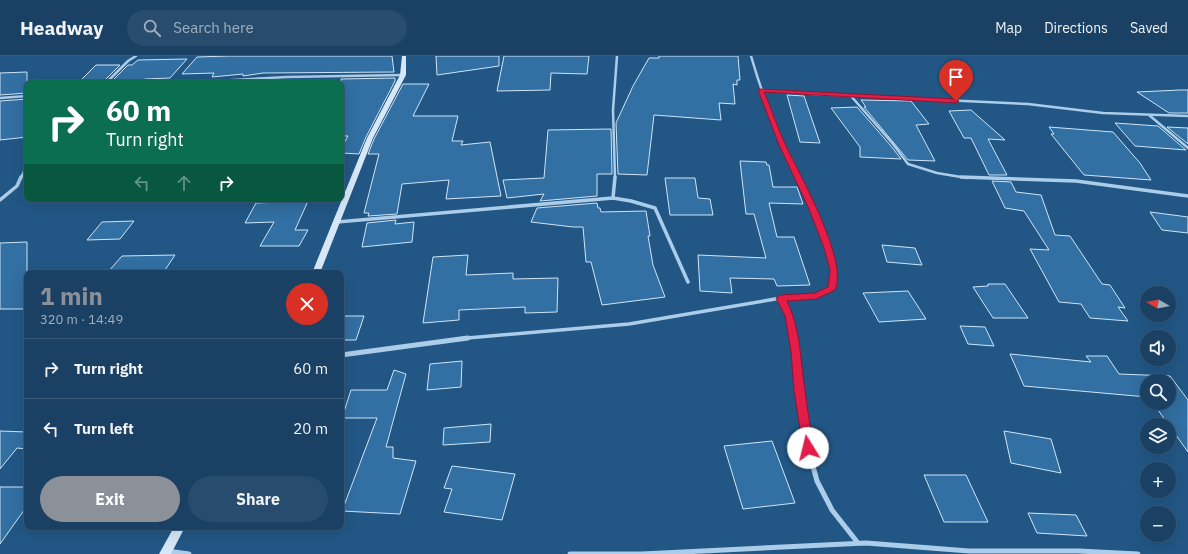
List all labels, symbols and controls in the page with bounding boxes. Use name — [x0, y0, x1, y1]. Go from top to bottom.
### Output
search box — [127, 10, 407, 46]
text: Headway — [20, 16, 103, 40]
icon: search — [141, 17, 163, 39]
text: Search here — [173, 18, 254, 37]
text: Map — [995, 19, 1022, 37]
text: Directions — [1044, 19, 1108, 37]
text: Saved — [1130, 19, 1168, 37]
pin — [939, 60, 973, 101]
icon: arrive — [945, 66, 967, 88]
text: 60 m — [106, 92, 171, 129]
icon: right — [40, 96, 92, 148]
text: Turn right — [106, 128, 184, 151]
icon: left — [131, 172, 153, 194]
icon: ahead — [173, 172, 195, 194]
icon: right — [215, 172, 237, 194]
text: 1 min — [40, 280, 103, 312]
button: close — [286, 283, 328, 325]
north arrow — [1140, 286, 1176, 322]
map controls — [1140, 286, 1176, 542]
text: 320 m · 14:49 — [40, 311, 123, 328]
button: sound — [1140, 330, 1176, 366]
icon: right — [40, 358, 62, 380]
text: Turn right — [74, 359, 143, 378]
text: 60 m — [293, 359, 328, 378]
button: search — [1140, 374, 1176, 410]
icon: left — [40, 418, 62, 440]
button: layers — [1140, 418, 1176, 454]
text: Turn left — [74, 419, 134, 438]
text: 20 m — [293, 419, 328, 438]
position arrow — [787, 427, 829, 469]
button: + — [1140, 462, 1176, 498]
button: Exit — [40, 476, 180, 522]
button: Share — [188, 476, 328, 522]
button: − — [1140, 506, 1176, 542]

